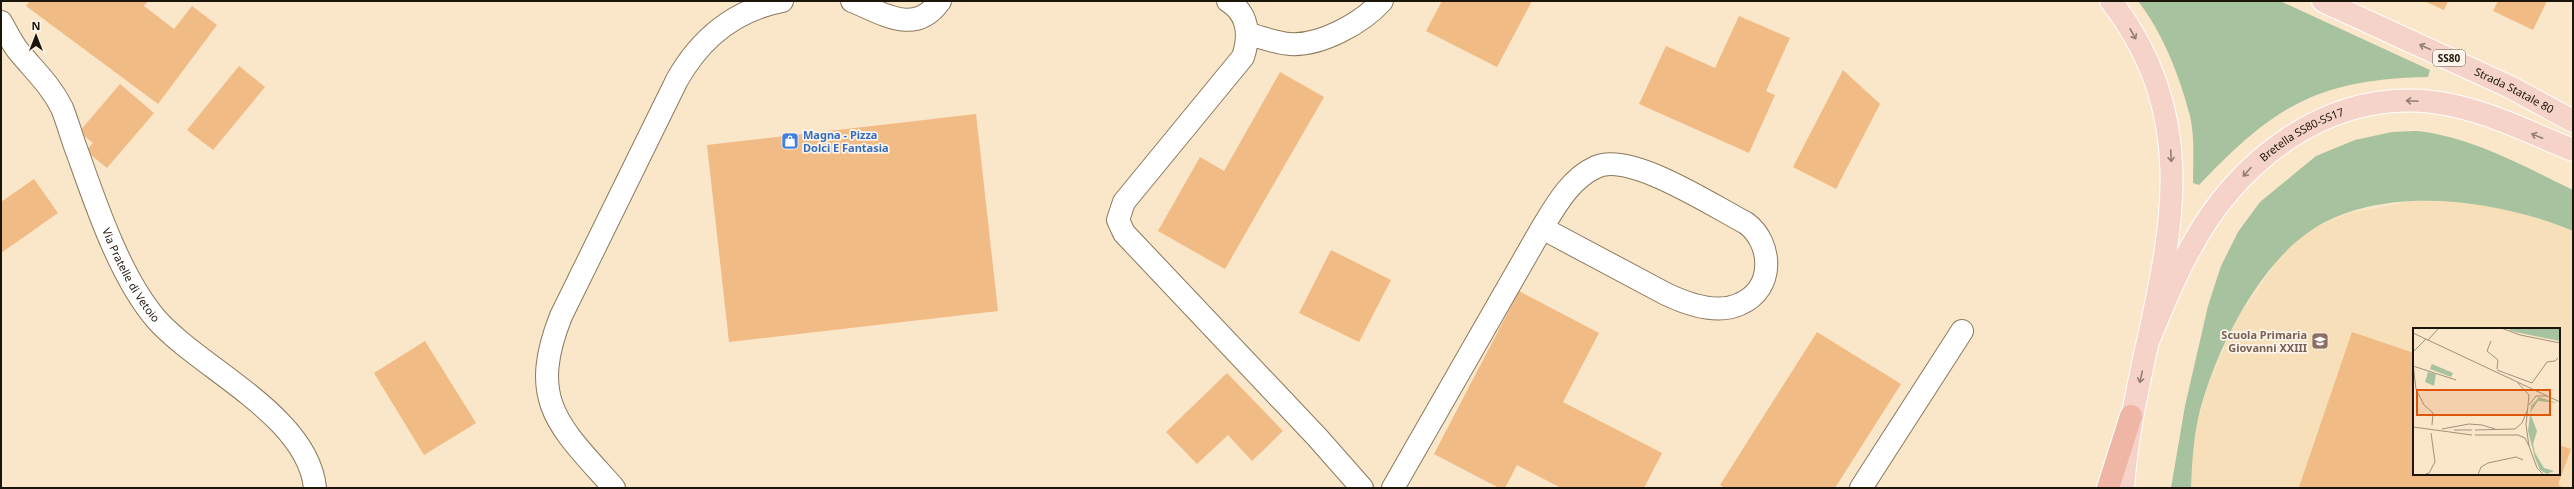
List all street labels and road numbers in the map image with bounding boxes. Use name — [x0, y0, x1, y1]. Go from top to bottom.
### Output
road number: SS80 — [2433, 50, 2465, 66]
street label: Strada Statale 80 — [2472, 64, 2557, 116]
street label: Bretella SS80-SS17 — [2256, 104, 2346, 164]
street label: Via Pratelle di Vetoio — [99, 225, 164, 325]

